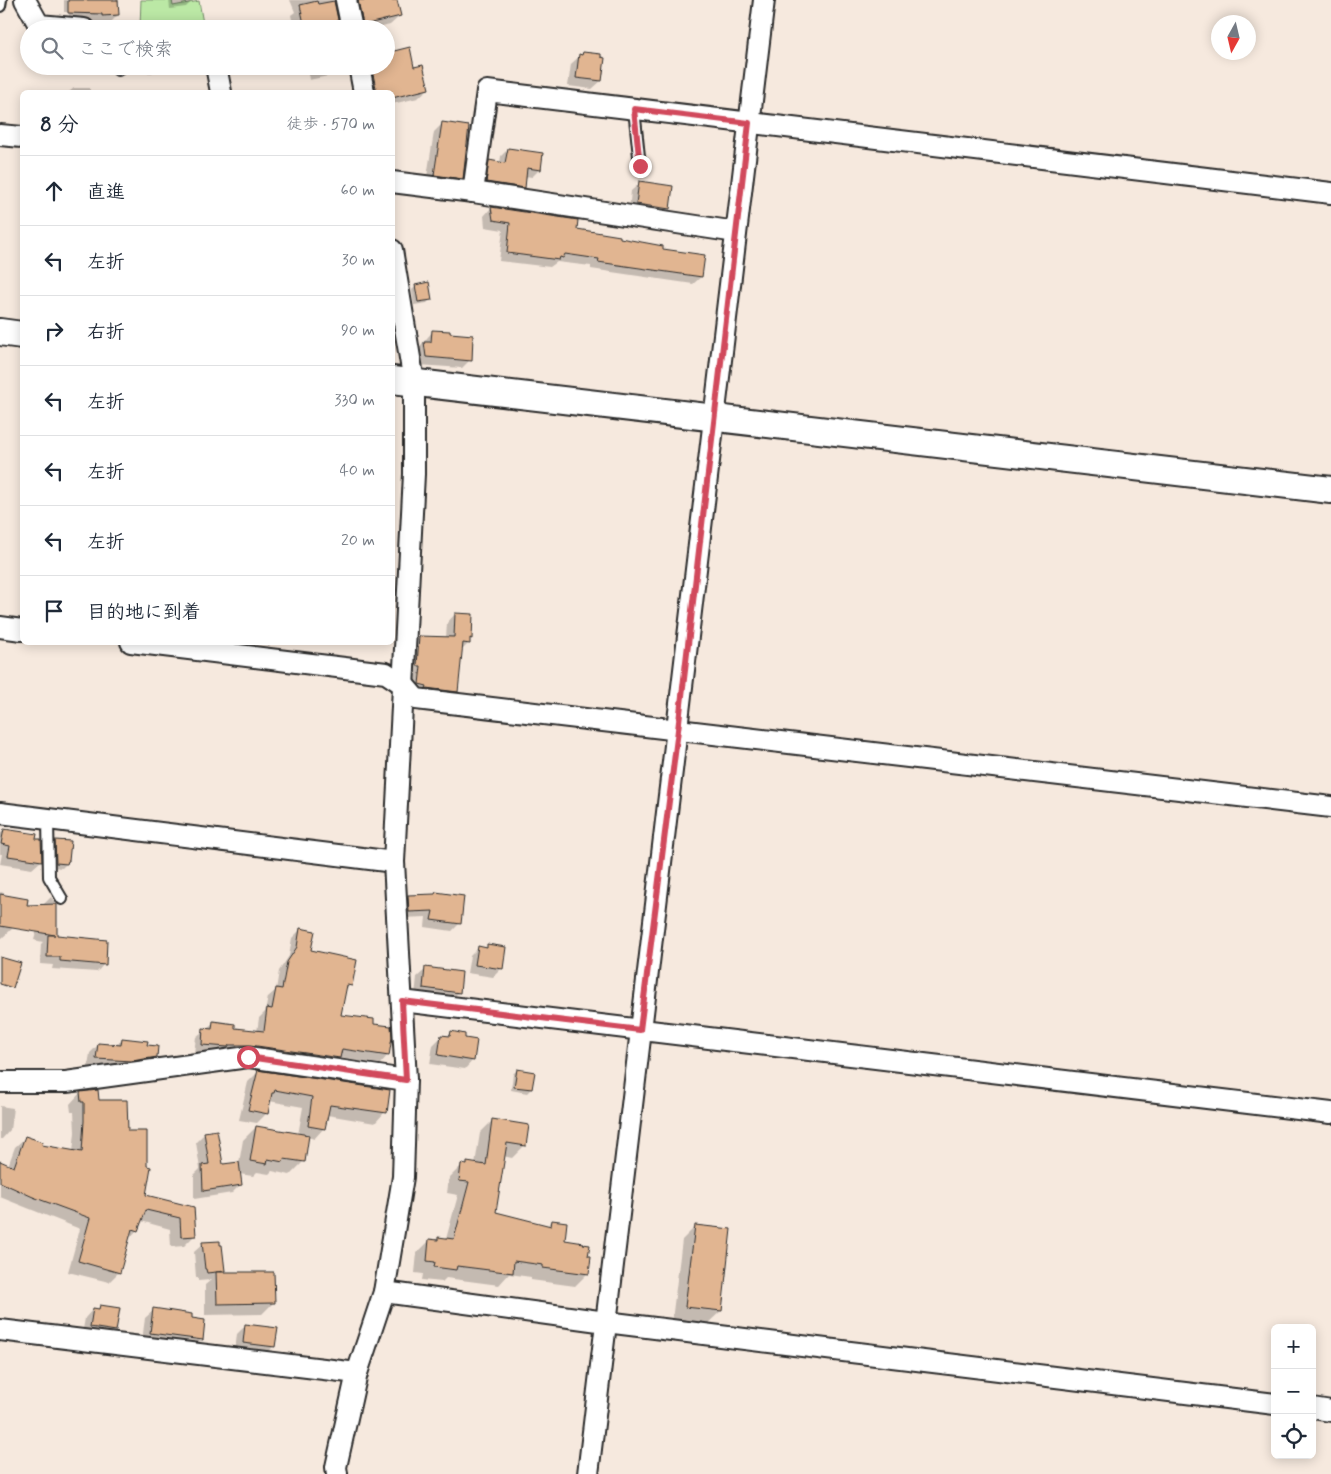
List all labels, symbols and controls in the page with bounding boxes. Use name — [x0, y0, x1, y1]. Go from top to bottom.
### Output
north arrow — [1211, 15, 1256, 60]
search box — [20, 20, 395, 75]
icon: search — [38, 34, 66, 62]
text: ここで検索 — [78, 37, 173, 62]
text: 8 分 — [40, 111, 79, 139]
text: 徒歩 · 570 m — [286, 114, 375, 135]
route end — [629, 155, 652, 178]
icon: ahead — [40, 177, 68, 205]
text: 直進 — [87, 180, 125, 205]
text: 60 m — [341, 180, 375, 201]
icon: left — [40, 247, 68, 275]
text: 左折 — [87, 250, 125, 275]
text: 30 m — [342, 250, 375, 271]
icon: right — [40, 317, 68, 345]
text: 右折 — [87, 320, 125, 345]
text: 90 m — [341, 320, 375, 341]
icon: left — [40, 387, 68, 415]
text: 左折 — [87, 390, 125, 415]
text: 330 m — [334, 390, 375, 411]
icon: left — [40, 457, 68, 485]
text: 左折 — [87, 460, 125, 485]
text: 40 m — [339, 460, 375, 481]
icon: left — [40, 527, 68, 555]
text: 左折 — [87, 530, 125, 555]
text: 20 m — [341, 530, 375, 551]
icon: arrive — [40, 597, 68, 625]
text: 目的地に到着 — [87, 600, 201, 625]
route start — [237, 1046, 260, 1069]
map controls — [1271, 1324, 1316, 1459]
button: + — [1271, 1324, 1316, 1369]
button: − — [1271, 1369, 1316, 1414]
button: locate — [1271, 1414, 1316, 1459]

